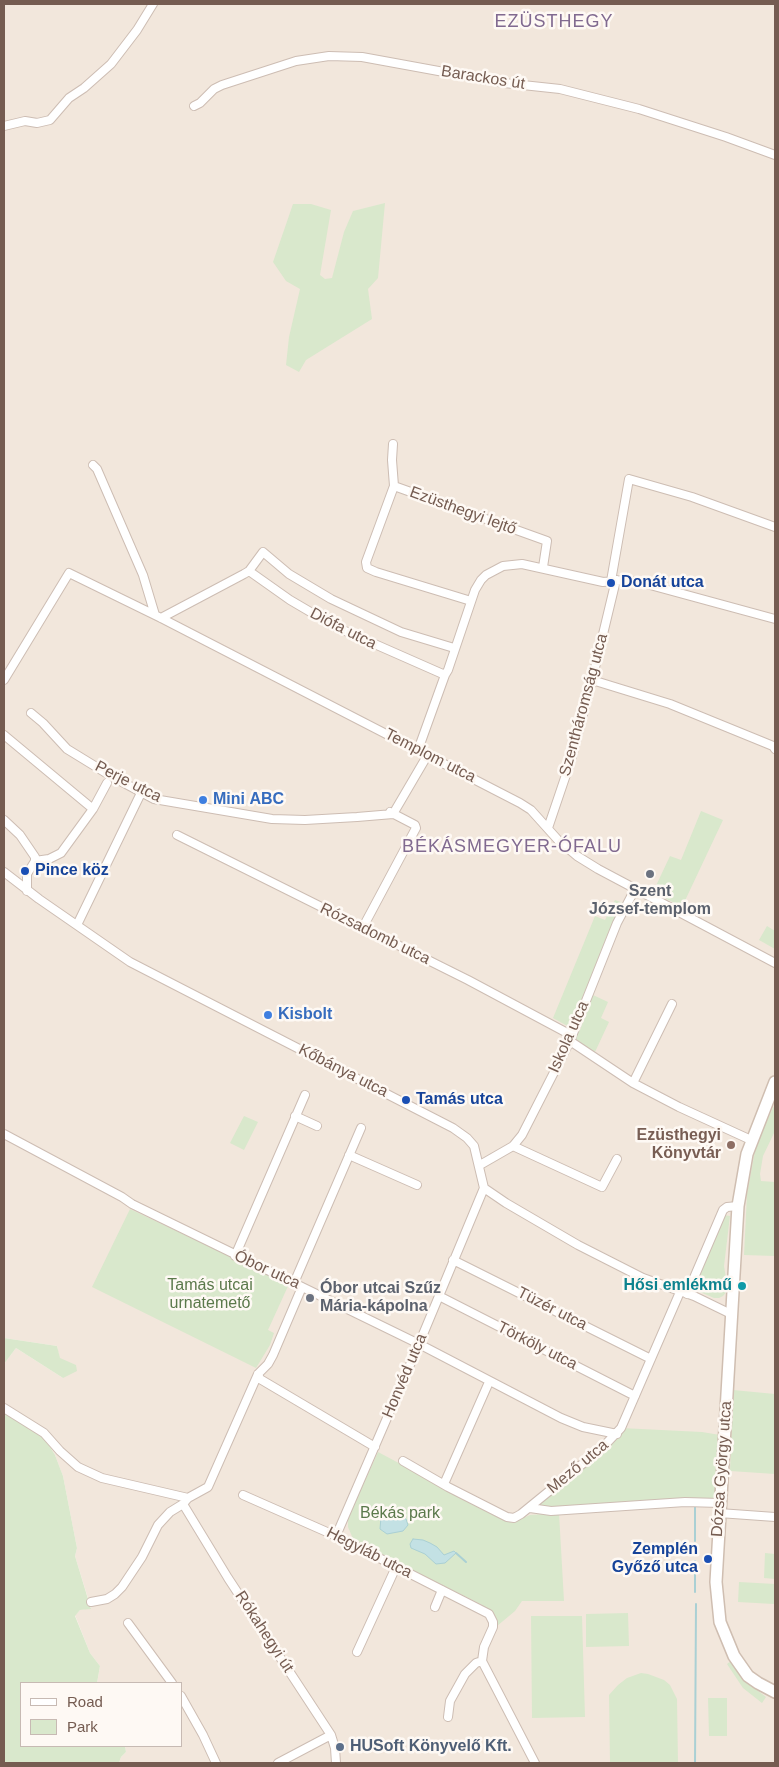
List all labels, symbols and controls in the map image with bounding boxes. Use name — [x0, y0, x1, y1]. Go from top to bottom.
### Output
district label: EZÜSTHEGY — [493, 11, 615, 33]
street label: Barackos út — [440, 62, 526, 94]
street label: Ezüsthegyi lejtő — [407, 483, 519, 539]
place label: Donát utca — [621, 573, 704, 593]
marker: Donát utca — [605, 577, 617, 589]
street label: Diófa utca — [307, 604, 379, 654]
street label: Szentháromság utca — [556, 632, 612, 778]
street label: Templom utca — [381, 725, 479, 787]
street label: Perje utca — [92, 757, 164, 807]
place label: Mini ABC — [213, 790, 284, 810]
marker: Mini ABC — [197, 794, 209, 806]
district label: BÉKÁSMEGYER-ÓFALU — [400, 836, 624, 858]
place label: Pince köz — [35, 861, 109, 881]
marker: Pince köz — [19, 865, 31, 877]
marker: Szent József-templom — [644, 868, 656, 880]
place label: Szent József-templom — [589, 882, 711, 920]
street label: Rózsadomb utca — [317, 899, 433, 969]
street label: Iskola utca — [545, 998, 593, 1076]
place label: Kisbolt — [278, 1005, 332, 1025]
marker: Kisbolt — [262, 1009, 274, 1021]
street label: Kőbánya utca — [295, 1040, 391, 1102]
place label: Tamás utca — [416, 1090, 503, 1110]
marker: Tamás utca — [400, 1094, 412, 1106]
place label: Ezüsthegyi Könyvtár — [637, 1126, 721, 1164]
marker: Ezüsthegyi Könyvtár — [725, 1139, 737, 1151]
street label: Óbor utca — [231, 1246, 303, 1294]
park label: Tamás utcai urnatemető — [167, 1276, 253, 1314]
place label: Hősi emlékmű — [624, 1276, 732, 1296]
place label: Óbor utcai Szűz Mária-kápolna — [320, 1279, 441, 1317]
marker: Hősi emlékmű — [736, 1280, 748, 1292]
street label: Tüzér utca — [514, 1283, 590, 1335]
marker: Óbor utcai Szűz Mária-kápolna — [304, 1292, 316, 1304]
street label: Törköly utca — [494, 1318, 580, 1374]
street label: Honvéd utca — [379, 1331, 431, 1421]
street label: Dózsa György utca — [708, 1400, 736, 1538]
street label: Mező utca — [544, 1436, 612, 1498]
park label: Békás park — [360, 1504, 440, 1524]
street label: Hegyláb utca — [323, 1523, 415, 1583]
place label: Zemplén Győző utca — [612, 1540, 698, 1578]
marker: Zemplén Győző utca — [702, 1553, 714, 1565]
street label: Rókahegyi út — [231, 1588, 297, 1676]
legend — [20, 1682, 182, 1747]
text: Road — [67, 1693, 103, 1710]
text: Park — [67, 1718, 98, 1735]
place label: HUSoft Könyvelő Kft. — [350, 1737, 512, 1757]
marker: HUSoft Könyvelő Kft. — [334, 1741, 346, 1753]

